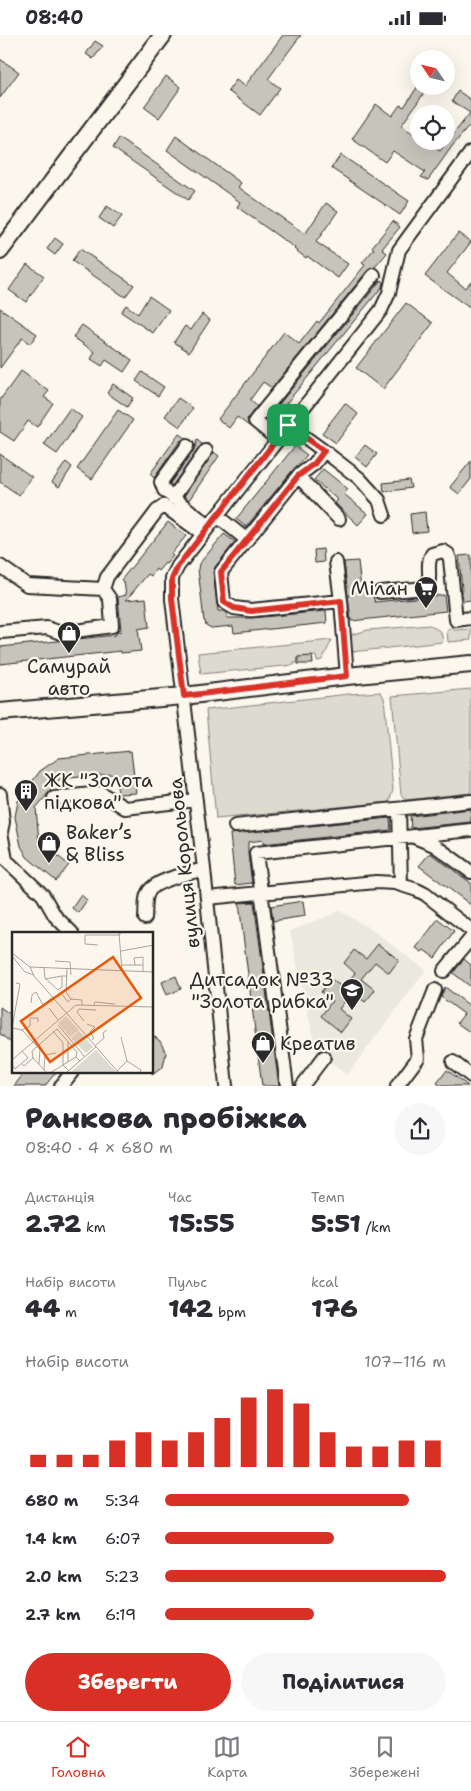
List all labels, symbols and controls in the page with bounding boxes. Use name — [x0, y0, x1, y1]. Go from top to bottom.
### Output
text: 08:40 — [25, 5, 83, 30]
north arrow — [410, 50, 455, 95]
map controls — [410, 50, 455, 150]
button: locate — [410, 105, 455, 150]
pin — [267, 404, 309, 446]
icon: arrive — [274, 411, 302, 439]
supermarket icon: Мілан — [413, 575, 439, 609]
place label: Мілан — [351, 576, 408, 601]
shop icon: Самурай авто — [56, 620, 82, 654]
place label: Самурай авто — [27, 654, 111, 701]
place label: ЖК "Золота підкова" — [44, 768, 153, 815]
street label: вулиця Корольова — [163, 776, 205, 949]
building icon: ЖК "Золота підкова" — [13, 778, 39, 812]
place label: Bakerʼs & Bliss — [66, 820, 132, 867]
shop icon: Bakerʼs & Bliss — [36, 830, 62, 864]
inset map — [12, 932, 154, 1073]
place label: Дитсадок №33 "Золота рибка" — [190, 967, 334, 1014]
school or university icon: Дитсадок №33 "Золота рибка" — [339, 977, 365, 1011]
shop icon: Креатив — [250, 1030, 276, 1064]
place label: Креатив — [280, 1031, 356, 1056]
text: Ранкова пробіжка — [25, 1099, 307, 1137]
button: share — [394, 1103, 446, 1155]
text: 08:40 · 4 × 680 m — [25, 1137, 173, 1158]
text: Дистанція — [25, 1188, 95, 1206]
text: Час — [168, 1188, 192, 1206]
text: Темп — [311, 1188, 345, 1206]
text: 2.72 — [25, 1206, 81, 1240]
text: 15:55 — [168, 1206, 235, 1240]
text: 5:51 — [311, 1206, 361, 1240]
text: km — [81, 1218, 106, 1236]
text: /km — [361, 1218, 391, 1236]
text: Набір висоти — [25, 1273, 116, 1291]
text: Пульс — [168, 1273, 207, 1291]
text: kcal — [311, 1273, 338, 1291]
text: 44 — [25, 1291, 60, 1325]
text: 142 — [168, 1291, 213, 1325]
text: 176 — [311, 1291, 358, 1325]
text: m — [60, 1303, 77, 1321]
text: bpm — [213, 1303, 246, 1321]
text: Набір висоти — [25, 1351, 129, 1372]
text: 107–116 m — [364, 1351, 446, 1372]
text: 680 m — [25, 1490, 78, 1511]
text: 5:34 — [105, 1490, 140, 1511]
text: 1.4 km — [25, 1528, 77, 1549]
text: 6:07 — [105, 1528, 141, 1549]
text: 2.0 km — [25, 1566, 82, 1587]
text: 5:23 — [105, 1566, 139, 1587]
text: 2.7 km — [25, 1604, 80, 1625]
text: 6:19 — [105, 1604, 136, 1625]
button: Зберегти — [25, 1653, 231, 1711]
button: Поділитися — [241, 1653, 446, 1711]
tab: Головна — [51, 1733, 106, 1781]
tab: Карта — [207, 1733, 247, 1781]
tab: Збережені — [349, 1733, 420, 1781]

